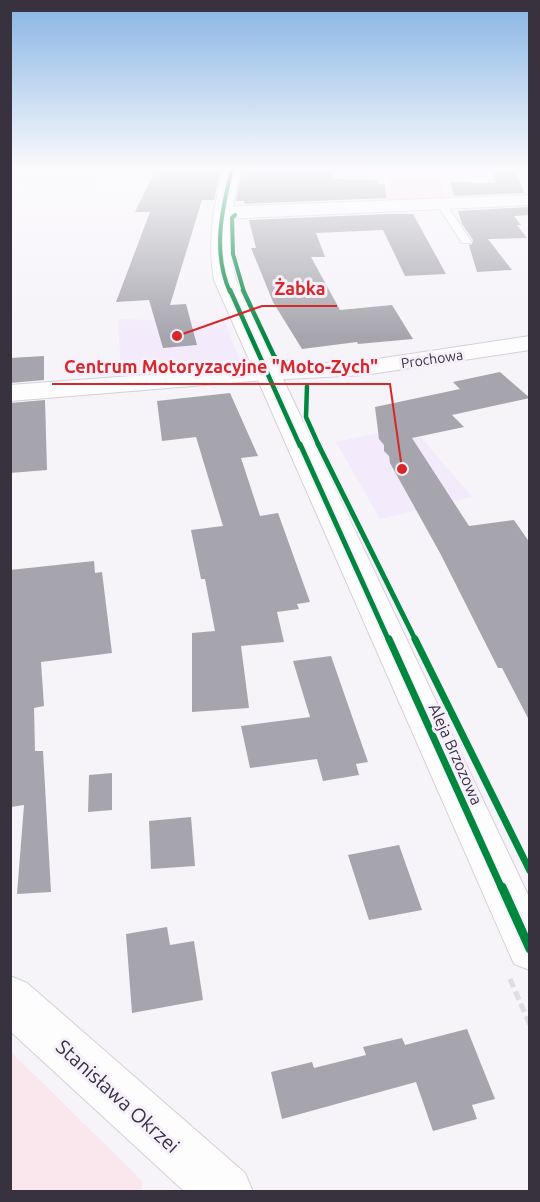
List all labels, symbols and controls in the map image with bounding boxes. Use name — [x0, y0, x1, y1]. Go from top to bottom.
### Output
callout: Żabka — [262, 270, 337, 306]
text: Żabka — [274, 278, 326, 298]
street label: Prochowa — [400, 347, 464, 371]
callout: Centrum Motoryzacyjne "Moto-Zych" — [52, 348, 390, 384]
text: Centrum Motoryzacyjne "Moto-Zych" — [64, 356, 378, 376]
street label: Aleja Brzozowa — [426, 701, 486, 807]
street label: Stanisława Okrzei — [52, 1035, 184, 1157]

